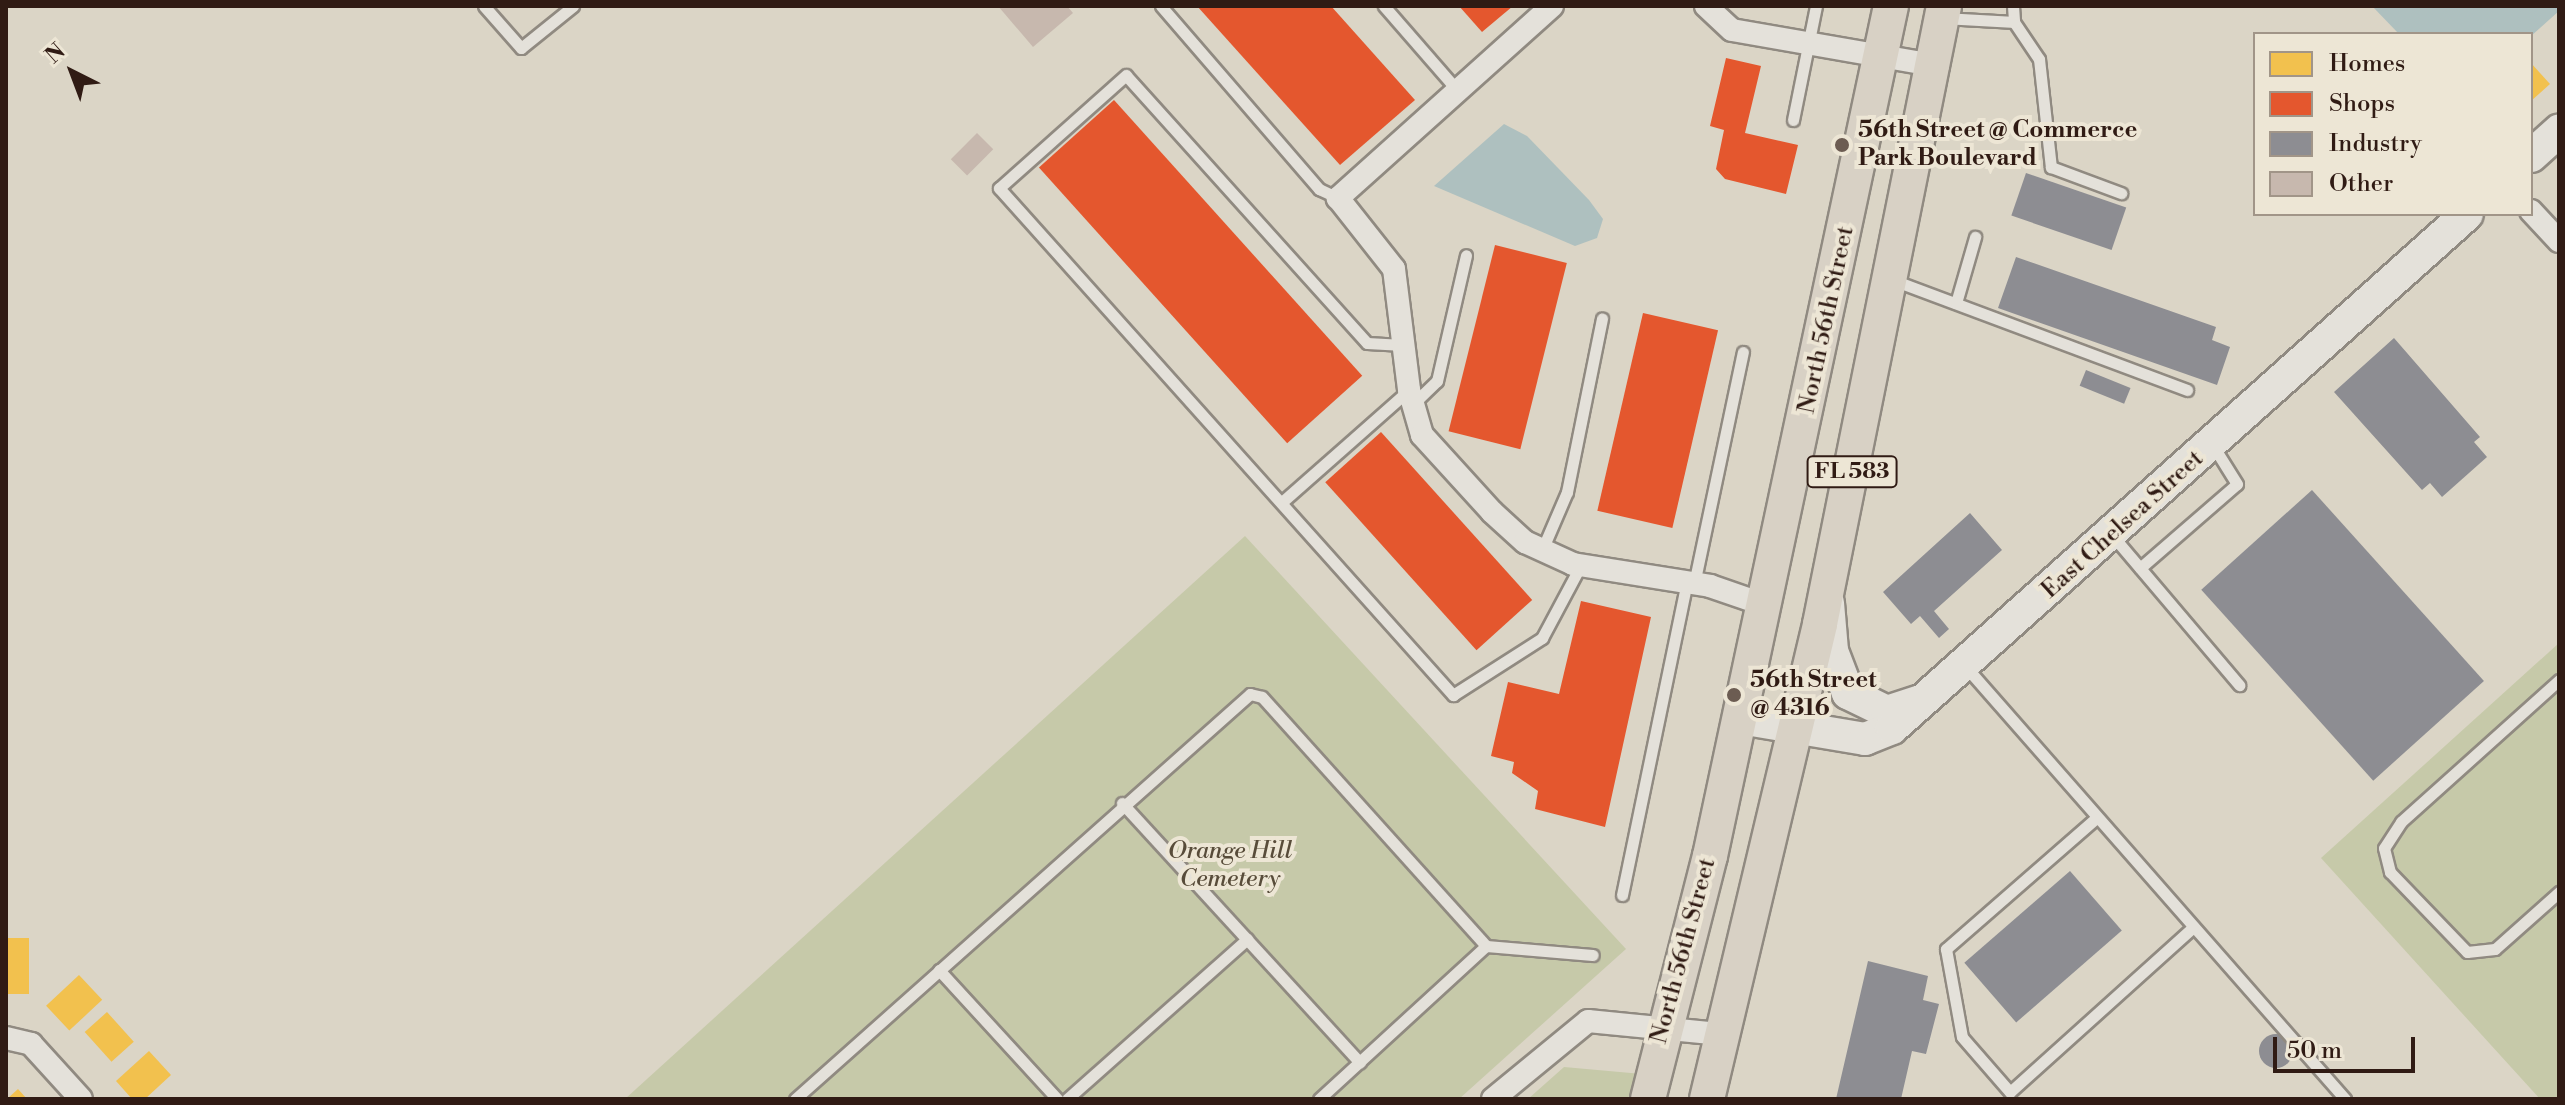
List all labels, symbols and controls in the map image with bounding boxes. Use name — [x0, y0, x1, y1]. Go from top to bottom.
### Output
north arrow — [32, 32, 112, 112]
legend — [2253, 32, 2533, 216]
text: N — [40, 38, 71, 70]
text: Homes — [2329, 49, 2405, 79]
text: Shops — [2329, 89, 2395, 119]
place label: 56th Street @ Commerce Park Boulevard — [1858, 117, 2137, 173]
text: Industry — [2329, 129, 2422, 159]
marker: 56th Street @ Commerce Park Boulevard — [1833, 136, 1851, 154]
text: Other — [2329, 169, 2393, 199]
street label: North 56th Street — [1793, 224, 1861, 416]
street label: East Chelsea Street — [2036, 445, 2210, 605]
road number: FL 583 — [1806, 454, 1898, 490]
place label: 56th Street @ 4316 — [1750, 667, 1877, 723]
marker: 56th Street @ 4316 — [1725, 686, 1743, 704]
park label: Orange Hill Cemetery — [1168, 838, 1292, 894]
street label: North 56th Street — [1645, 855, 1723, 1047]
scale bar — [2277, 1021, 2419, 1071]
text: 50 m — [2287, 1036, 2342, 1066]

